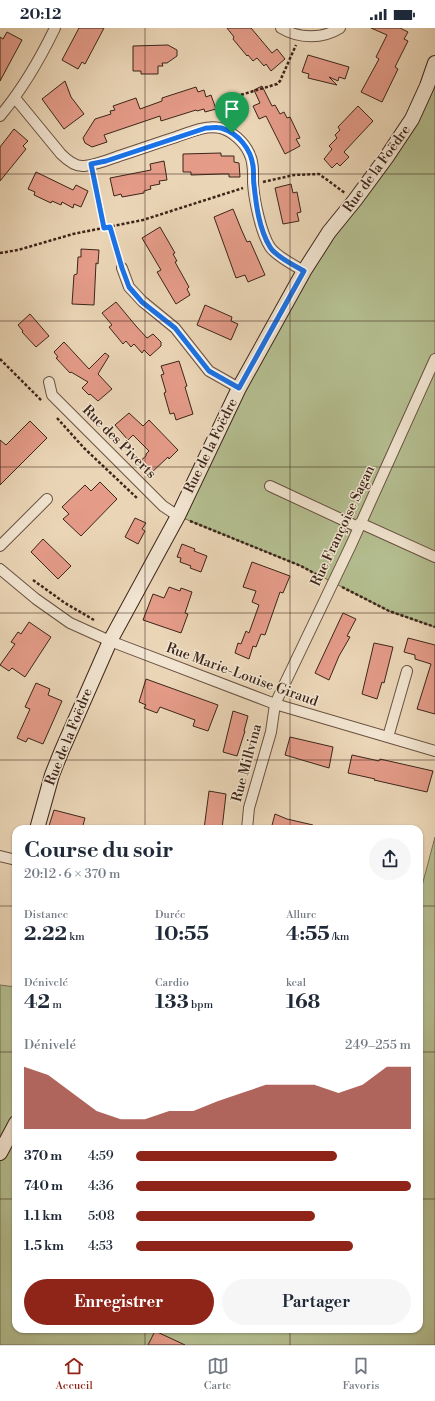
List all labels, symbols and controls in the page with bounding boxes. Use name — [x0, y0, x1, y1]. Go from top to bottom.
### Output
text: 20:12 — [20, 5, 61, 24]
pin — [215, 92, 249, 133]
icon: arrive — [221, 98, 243, 120]
street label: Rue de la Foëdre — [339, 122, 415, 216]
street label: Rue de la Foëdre — [180, 395, 242, 497]
street label: Rue des Piverts — [78, 401, 160, 483]
street label: Rue Françoise Sagan — [307, 462, 379, 589]
street label: Rue Marie-Louise Giraud — [164, 639, 320, 711]
street label: Rue de la Foëdre — [41, 686, 97, 788]
street label: Rue Millvina — [228, 721, 266, 804]
text: Course du soir — [24, 837, 173, 864]
button: share — [369, 838, 411, 880]
text: 20:12 · 6 × 370 m — [24, 866, 120, 882]
text: Distance — [24, 908, 68, 922]
text: Durée — [155, 908, 186, 922]
text: Allure — [286, 908, 317, 922]
text: 2.22 — [24, 922, 67, 947]
text: 10:55 — [155, 922, 209, 947]
text: 4:55 — [286, 922, 330, 947]
text: km — [67, 930, 85, 944]
text: /km — [330, 930, 349, 944]
text: Dénivelé — [24, 976, 68, 990]
text: Cardio — [155, 976, 189, 990]
text: kcal — [286, 976, 306, 990]
text: 42 — [24, 990, 50, 1015]
text: 133 — [155, 990, 189, 1015]
text: 168 — [286, 990, 320, 1015]
text: m — [50, 998, 62, 1012]
text: bpm — [189, 998, 213, 1012]
text: Dénivelé — [24, 1037, 76, 1053]
text: 249–255 m — [345, 1037, 411, 1053]
text: 370 m — [24, 1148, 62, 1164]
text: 4:59 — [88, 1148, 114, 1164]
text: 740 m — [24, 1178, 63, 1194]
text: 4:36 — [88, 1178, 114, 1194]
text: 1.1 km — [24, 1208, 62, 1224]
text: 5:08 — [88, 1208, 115, 1224]
text: 1.5 km — [24, 1238, 64, 1254]
text: 4:53 — [88, 1238, 113, 1254]
button: Enregistrer — [24, 1279, 214, 1325]
button: Partager — [222, 1279, 411, 1325]
tab: Accueil — [56, 1355, 93, 1393]
tab: Carte — [204, 1355, 231, 1393]
tab: Favoris — [343, 1355, 379, 1393]

